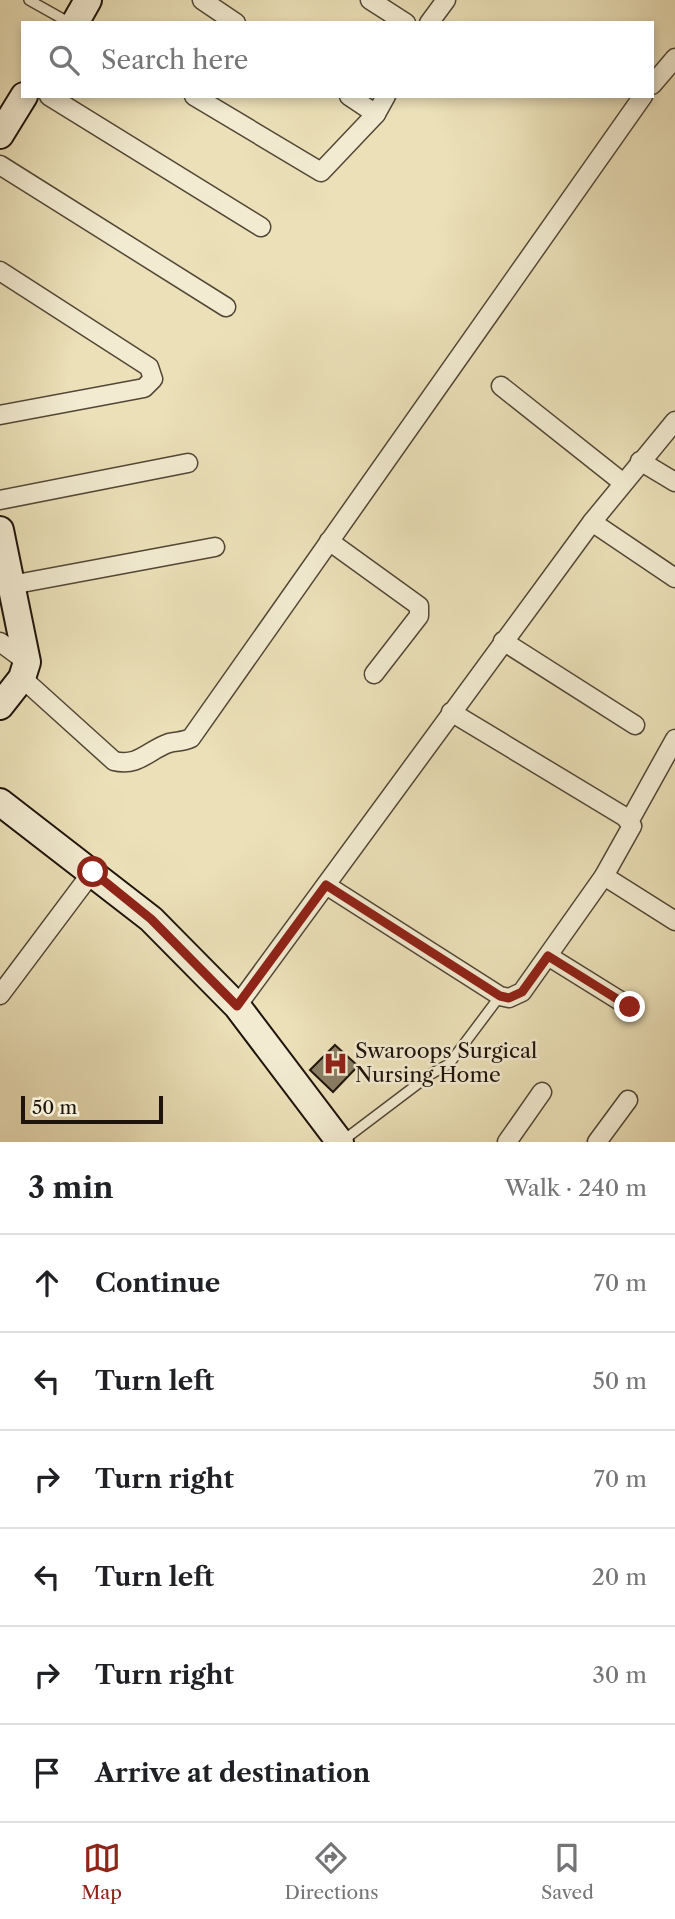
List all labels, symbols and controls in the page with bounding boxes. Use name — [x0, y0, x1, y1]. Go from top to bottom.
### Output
search box — [21, 21, 654, 98]
icon: search — [45, 41, 83, 79]
text: Search here — [101, 44, 248, 76]
route start — [77, 856, 108, 887]
route end — [614, 991, 645, 1022]
place label: Swaroops Surgical Nursing Home — [355, 1038, 537, 1087]
hospital icon: Swaroops Surgical Nursing Home — [321, 1049, 349, 1077]
scale bar — [21, 1093, 163, 1125]
text: 50 m — [32, 1096, 77, 1119]
text: 3 min — [28, 1169, 114, 1206]
text: Walk · 240 m — [505, 1174, 647, 1202]
icon: ahead — [28, 1264, 66, 1302]
text: Continue — [95, 1267, 220, 1299]
text: 70 m — [594, 1269, 647, 1297]
icon: left — [28, 1362, 66, 1400]
text: Turn left — [95, 1365, 214, 1397]
text: 50 m — [592, 1367, 647, 1395]
icon: right — [28, 1460, 66, 1498]
text: Turn right — [95, 1463, 234, 1495]
text: 70 m — [594, 1465, 647, 1493]
icon: left — [28, 1558, 66, 1596]
text: Turn left — [95, 1561, 214, 1593]
text: 20 m — [592, 1563, 647, 1591]
icon: right — [28, 1656, 66, 1694]
text: Turn right — [95, 1659, 234, 1691]
text: 30 m — [592, 1661, 647, 1689]
icon: arrive — [28, 1754, 66, 1792]
text: Arrive at destination — [95, 1757, 370, 1789]
tab: Map — [81, 1839, 122, 1904]
tab: Directions — [285, 1839, 378, 1904]
tab: Saved — [541, 1839, 594, 1904]

